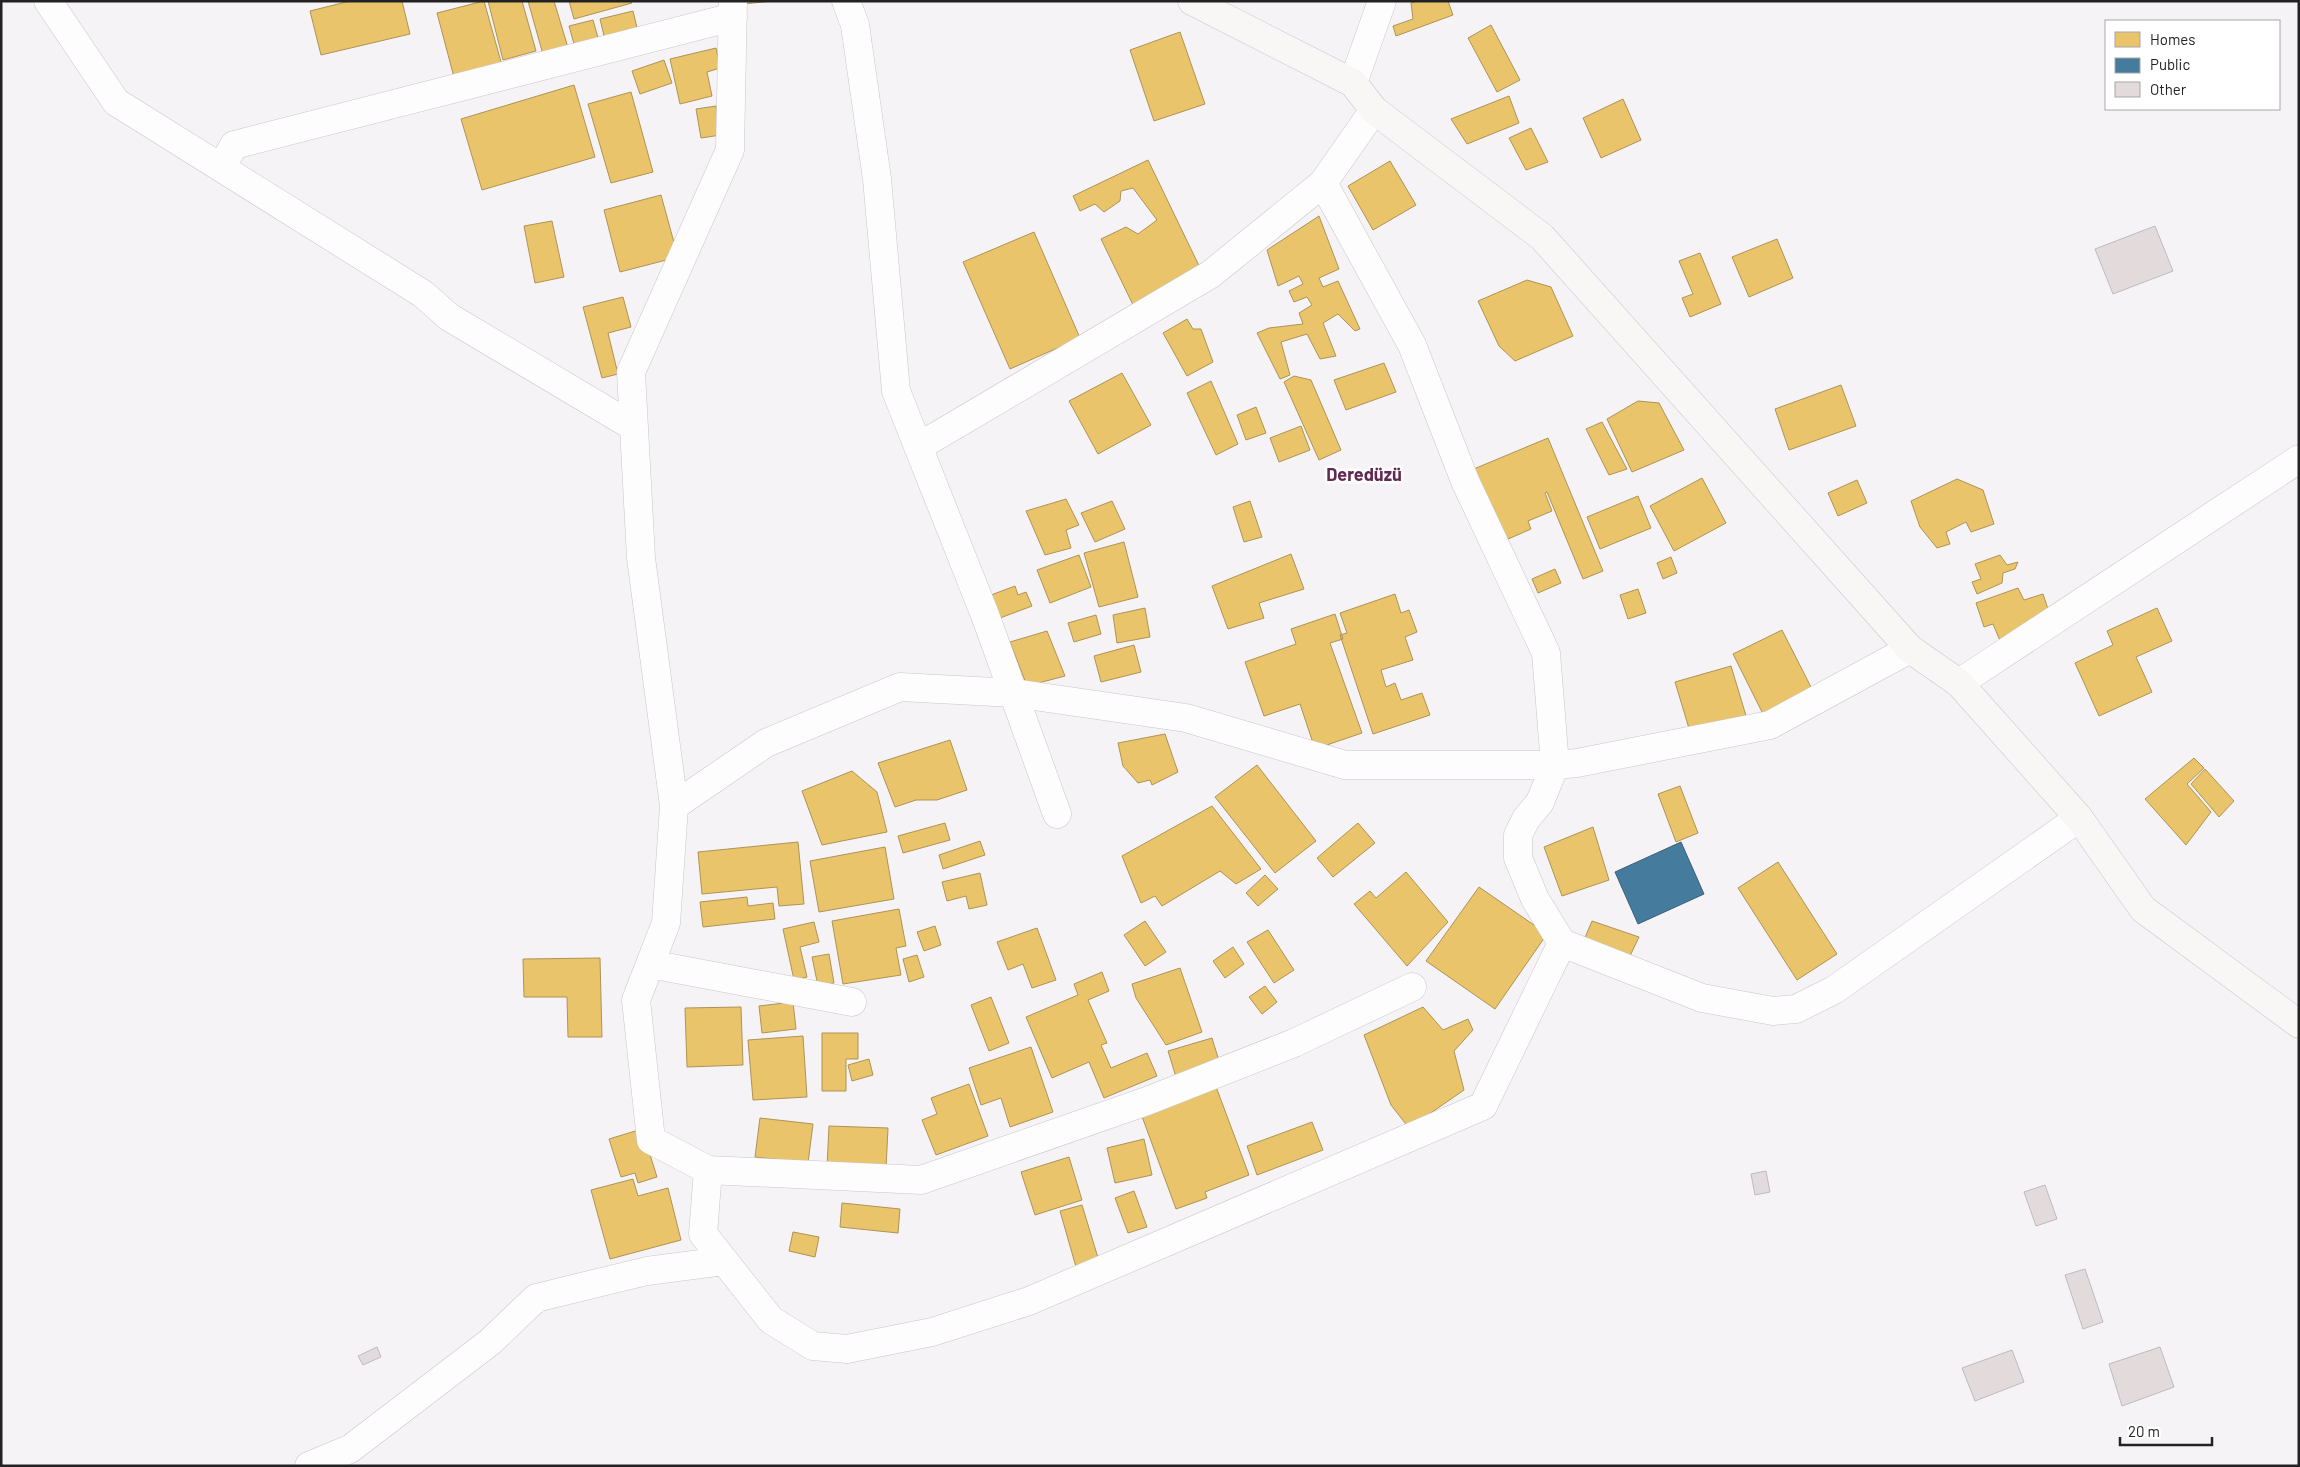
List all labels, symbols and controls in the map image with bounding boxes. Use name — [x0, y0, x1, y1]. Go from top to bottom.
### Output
legend — [2105, 20, 2280, 110]
text: Homes — [2150, 30, 2195, 48]
text: Public — [2150, 55, 2190, 73]
text: Other — [2150, 80, 2187, 98]
district label: Deredüzü — [1326, 463, 1402, 485]
scale bar — [2120, 1414, 2212, 1446]
text: 20 m — [2128, 1422, 2160, 1440]

